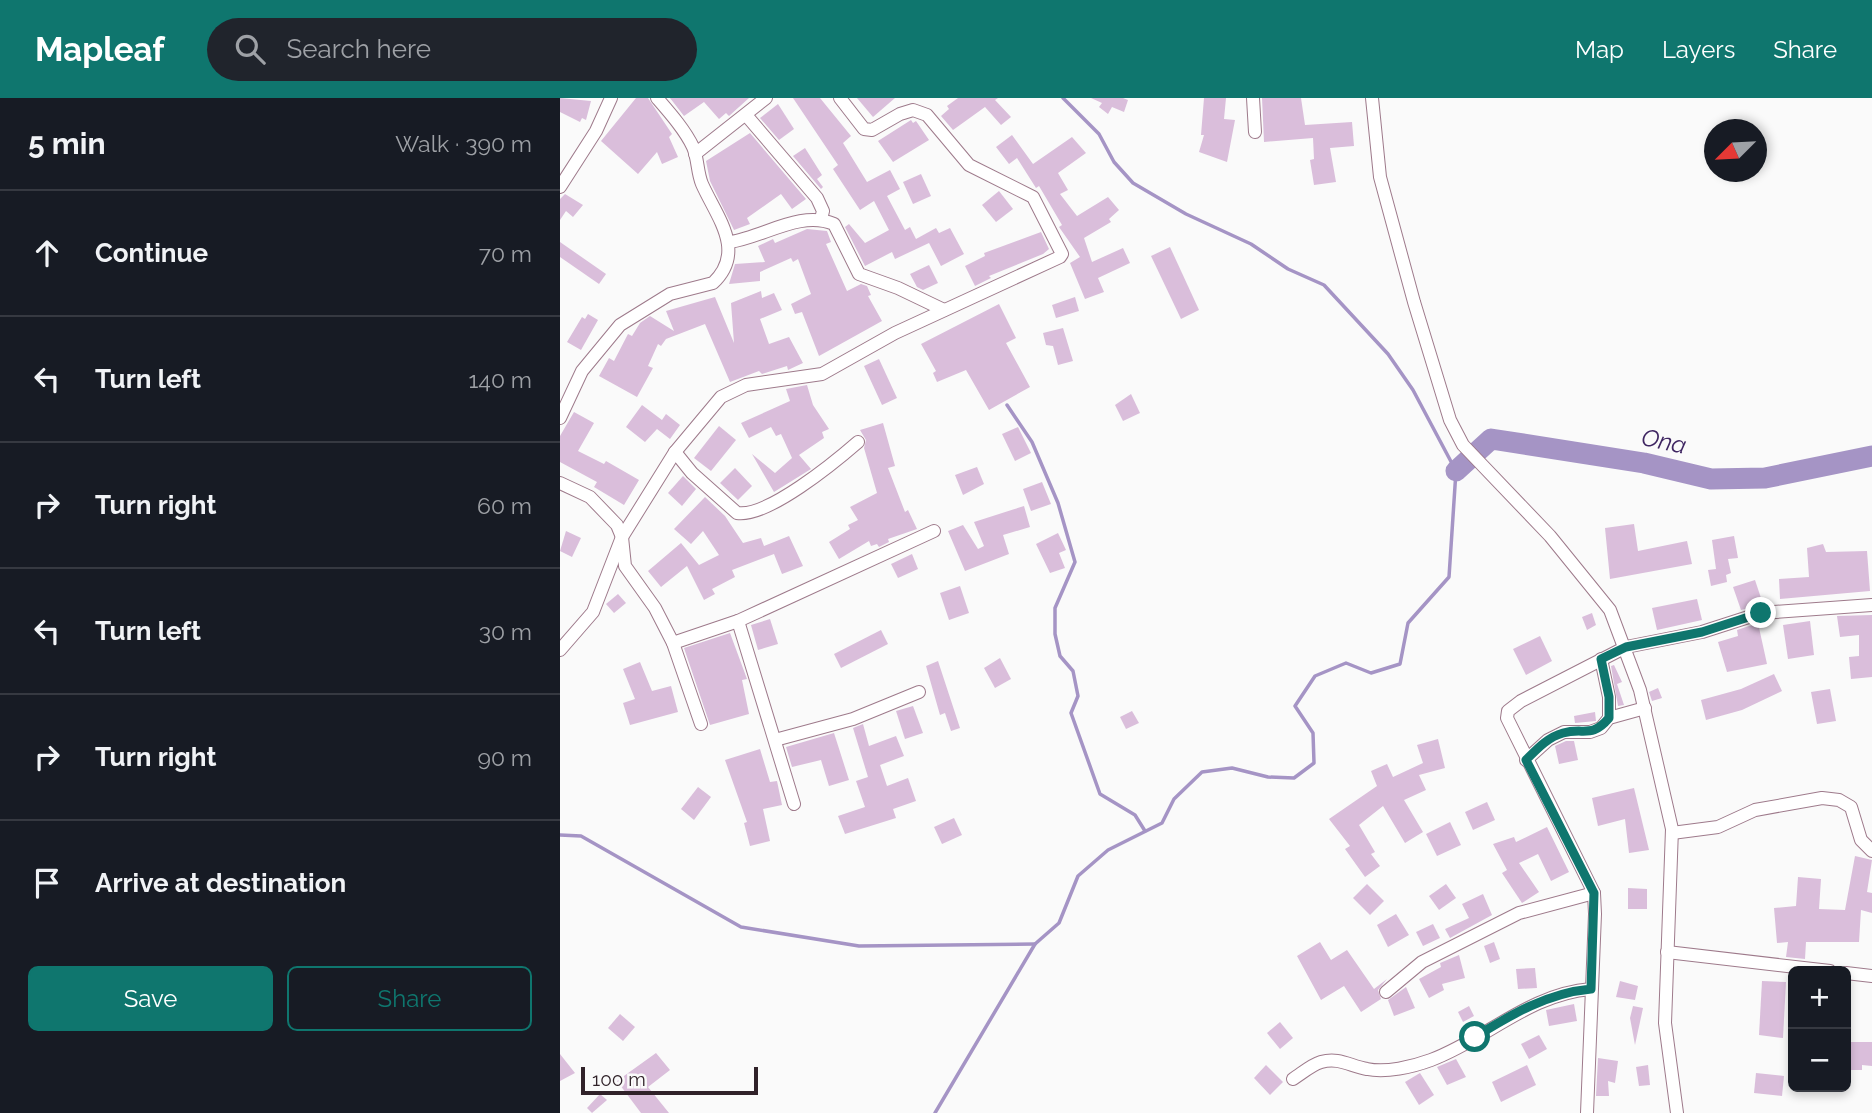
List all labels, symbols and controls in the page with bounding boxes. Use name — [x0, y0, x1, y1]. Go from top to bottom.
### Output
search box — [207, 18, 697, 81]
text: Mapleaf — [35, 30, 165, 69]
icon: search — [231, 30, 269, 68]
text: Search here — [287, 34, 431, 64]
text: Map — [1575, 35, 1624, 64]
text: Layers — [1662, 35, 1735, 64]
text: Share — [1773, 35, 1837, 64]
north arrow — [1704, 119, 1767, 182]
text: 5 min — [28, 126, 106, 161]
text: Walk · 390 m — [395, 130, 532, 157]
icon: ahead — [28, 234, 66, 272]
text: Continue — [95, 238, 208, 268]
text: 70 m — [479, 240, 532, 267]
icon: left — [28, 360, 66, 398]
text: Turn left — [95, 364, 201, 394]
text: 140 m — [469, 366, 532, 393]
water label: Ona — [1639, 422, 1689, 460]
icon: right — [28, 486, 66, 524]
text: Turn right — [95, 490, 216, 520]
text: 60 m — [477, 492, 532, 519]
route end — [1745, 597, 1776, 628]
icon: left — [28, 612, 66, 650]
text: Turn left — [95, 616, 201, 646]
text: 30 m — [479, 618, 532, 645]
icon: right — [28, 738, 66, 776]
text: Turn right — [95, 742, 216, 772]
text: 90 m — [477, 744, 532, 771]
icon: arrive — [28, 864, 66, 902]
text: Arrive at destination — [95, 868, 346, 898]
button: Save — [28, 966, 273, 1031]
button: Share — [287, 966, 532, 1031]
map controls — [1788, 966, 1851, 1092]
button: + — [1788, 966, 1851, 1029]
route start — [1459, 1021, 1490, 1052]
button: − — [1788, 1029, 1851, 1092]
scale bar — [581, 1064, 758, 1096]
text: 100 m — [592, 1068, 646, 1090]

